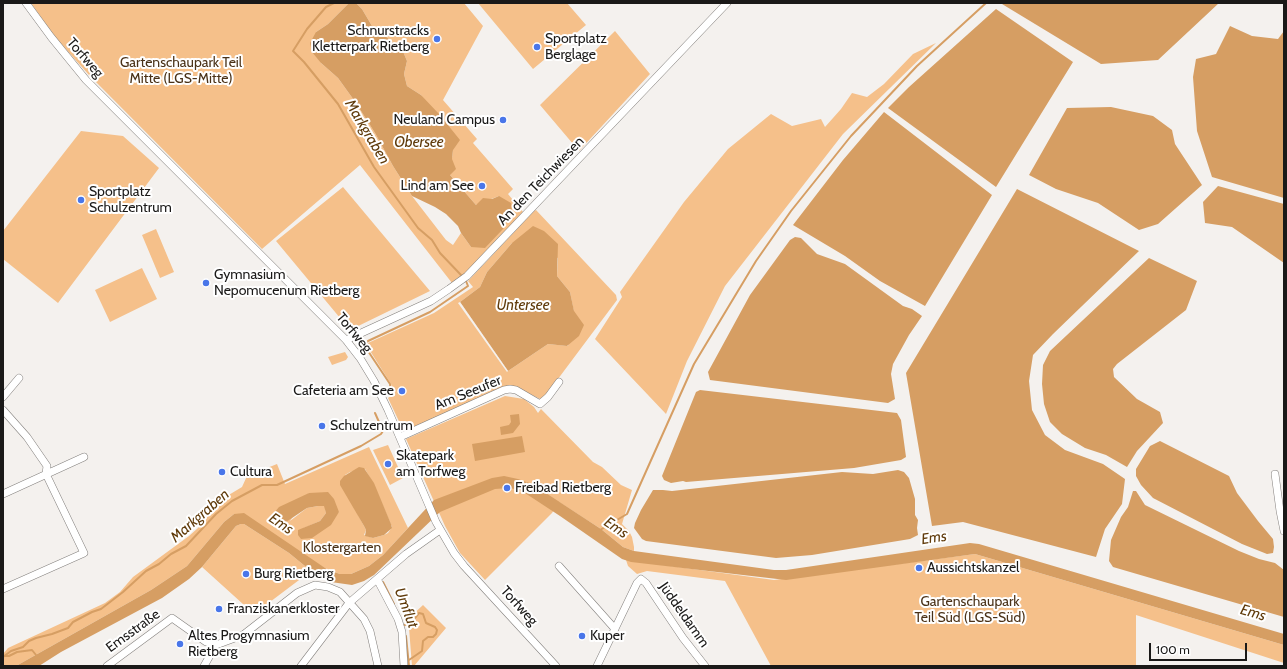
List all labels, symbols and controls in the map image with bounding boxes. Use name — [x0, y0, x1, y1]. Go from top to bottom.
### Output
place label: Schnurstracks Kletterpark Rietberg — [312, 23, 429, 56]
place label: Sportplatz Berglage — [545, 31, 607, 64]
marker: Schnurstracks Kletterpark Rietberg — [432, 34, 442, 44]
street label: Torfweg — [63, 35, 107, 81]
marker: Sportplatz Berglage — [532, 42, 542, 52]
park label: Gartenschaupark Teil Mitte (LGS-Mitte) — [120, 55, 242, 88]
water label: Markgraben — [341, 96, 393, 168]
place label: Neuland Campus — [394, 112, 495, 128]
marker: Neuland Campus — [498, 115, 508, 125]
street label: An den Teichwiesen — [494, 133, 588, 229]
water label: Obersee — [394, 134, 444, 152]
place label: Lind am See — [401, 178, 474, 194]
marker: Lind am See — [477, 181, 487, 191]
place label: Sportplatz Schulzentrum — [89, 184, 172, 216]
marker: Sportplatz Schulzentrum — [76, 195, 86, 205]
place label: Gymnasium Nepomucenum Rietberg — [214, 267, 359, 300]
marker: Gymnasium Nepomucenum Rietberg — [201, 278, 211, 288]
water label: Untersee — [496, 297, 550, 315]
street label: Torfweg — [332, 309, 376, 357]
street label: Am Seeufer — [432, 372, 504, 414]
place label: Cafeteria am See — [293, 383, 394, 399]
marker: Cafeteria am See — [397, 386, 407, 396]
place label: Schulzentrum — [330, 418, 413, 434]
marker: Schulzentrum — [317, 421, 327, 431]
place label: Skatepark am Torfweg — [396, 448, 465, 480]
marker: Skatepark am Torfweg — [383, 459, 393, 469]
place label: Cultura — [230, 464, 272, 480]
marker: Cultura — [217, 467, 227, 477]
place label: Freibad Rietberg — [515, 480, 611, 496]
marker: Freibad Rietberg — [502, 483, 512, 493]
water label: Markgraben — [167, 486, 233, 546]
water label: Ems — [265, 509, 297, 539]
water label: Ems — [600, 513, 632, 543]
water label: Ems — [920, 527, 948, 549]
park label: Klostergarten — [303, 540, 381, 556]
place label: Aussichtskanzel — [927, 560, 1019, 576]
marker: Aussichtskanzel — [914, 563, 924, 573]
place label: Burg Rietberg — [254, 566, 334, 582]
marker: Burg Rietberg — [241, 569, 251, 579]
street label: Jüddeldamm — [655, 579, 713, 651]
street label: Torfweg — [497, 583, 541, 629]
water label: Umflut — [390, 585, 422, 631]
park label: Gartenschaupark Teil Süd (LGS-Süd) — [914, 594, 1026, 626]
place label: Franziskanerkloster — [227, 601, 340, 617]
water label: Ems — [1238, 601, 1268, 625]
marker: Franziskanerkloster — [214, 604, 224, 614]
street label: Emsstraße — [103, 606, 163, 656]
place label: Altes Progymnasium Rietberg — [188, 628, 310, 660]
place label: Kuper — [590, 628, 624, 644]
marker: Kuper — [577, 631, 587, 641]
scale bar — [1151, 635, 1249, 661]
marker: Altes Progymnasium Rietberg — [175, 639, 185, 649]
text: 100 m — [1156, 642, 1190, 657]

